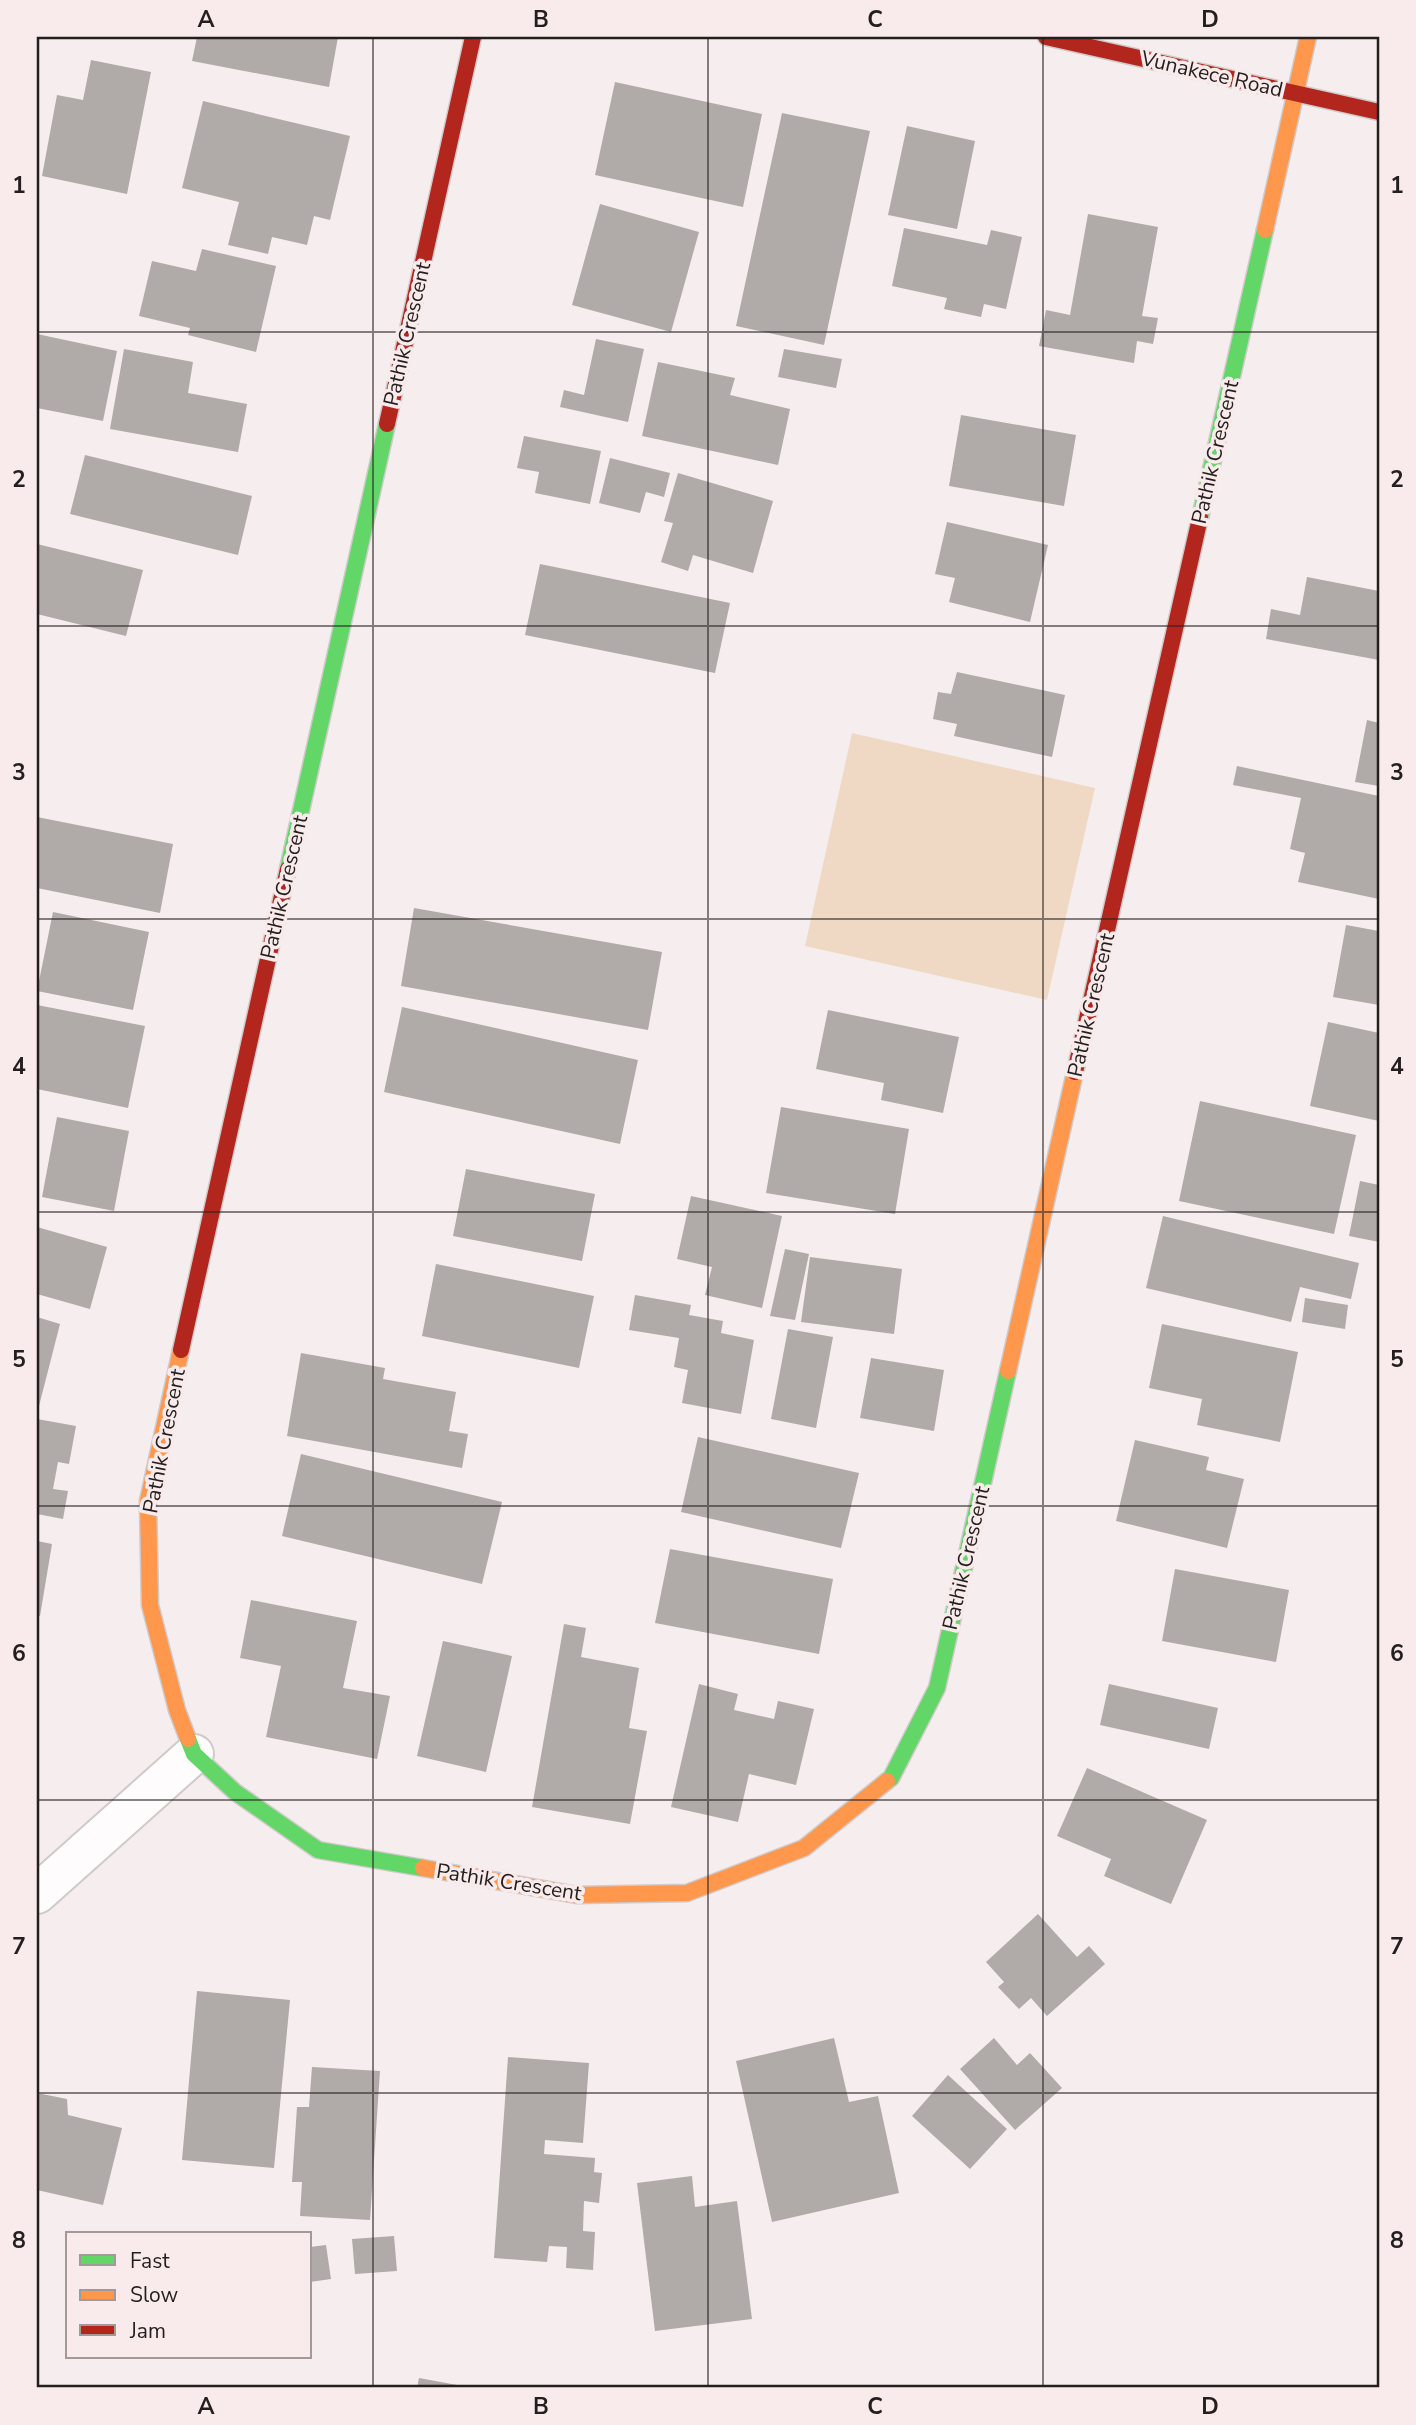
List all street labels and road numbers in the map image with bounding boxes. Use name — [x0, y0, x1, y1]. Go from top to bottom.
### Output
street label: Vunakece Road — [1137, 44, 1286, 104]
street label: Pathik Crescent — [377, 259, 437, 409]
street label: Pathik Crescent — [1185, 377, 1245, 527]
street label: Pathik Crescent — [254, 812, 314, 962]
street label: Pathik Crescent — [1061, 930, 1121, 1080]
street label: Pathik Crescent — [136, 1366, 192, 1516]
street label: Pathik Crescent — [936, 1483, 996, 1633]
street label: Pathik Crescent — [434, 1857, 584, 1907]

